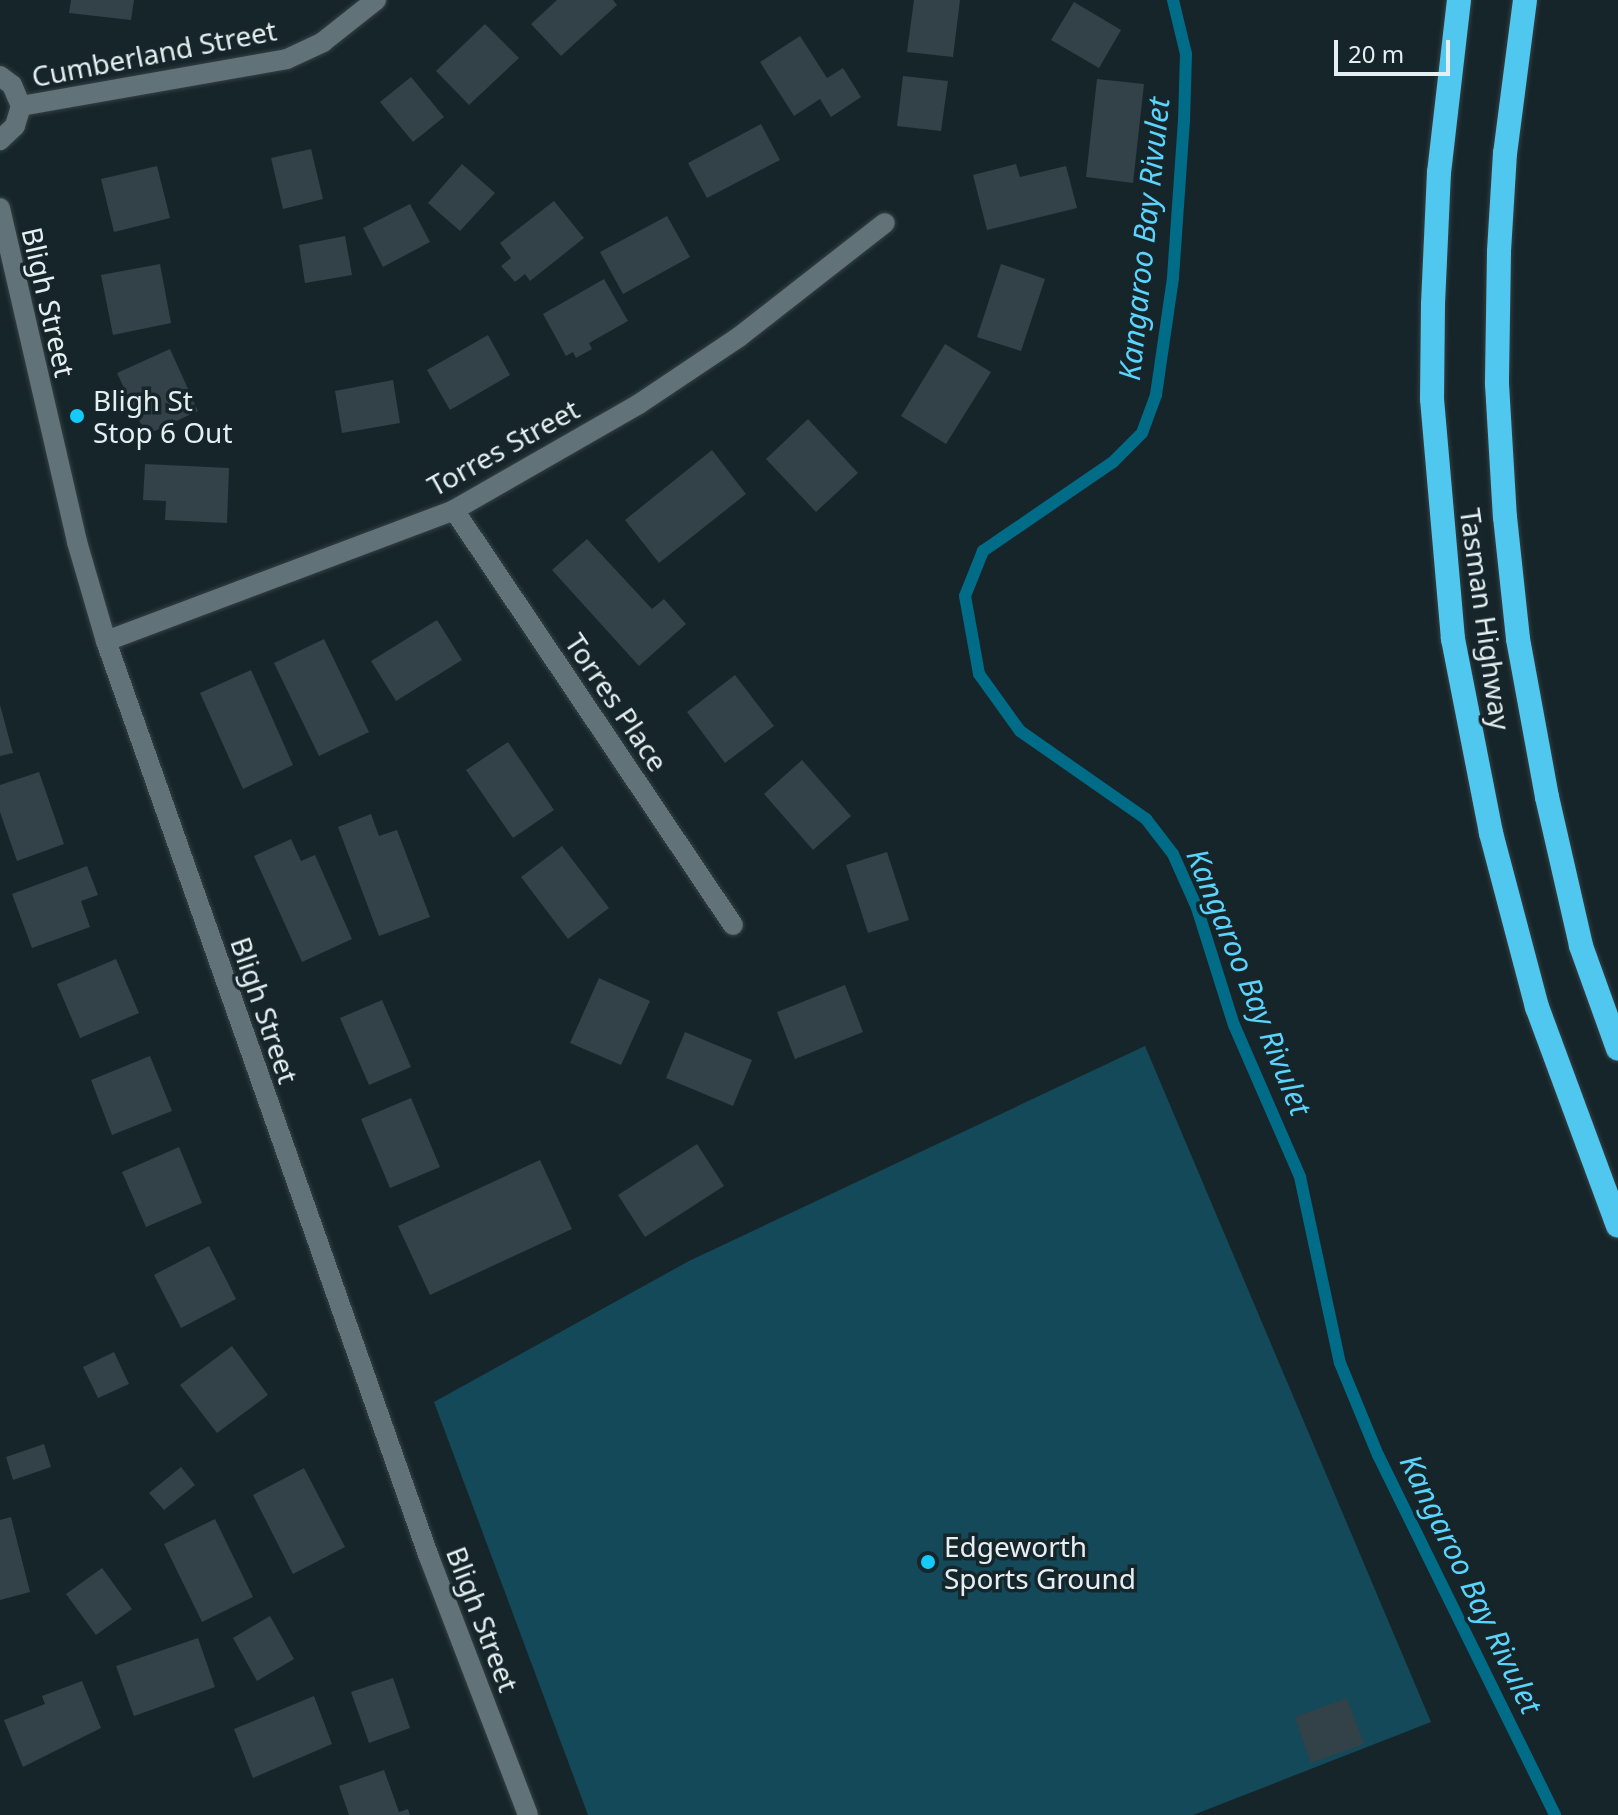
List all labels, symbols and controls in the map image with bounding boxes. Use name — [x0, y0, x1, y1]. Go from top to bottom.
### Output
street label: Cumberland Street — [29, 13, 279, 93]
scale bar — [1338, 24, 1454, 74]
text: 20 m — [1348, 37, 1404, 70]
water label: Kangaroo Bay Rivulet — [1111, 96, 1177, 382]
street label: Bligh Street — [15, 224, 83, 380]
place label: Bligh St Stop 6 Out — [93, 383, 232, 449]
street label: Torres Street — [421, 392, 585, 502]
marker: Bligh St Stop 6 Out — [68, 407, 86, 425]
street label: Tasman Highway — [1454, 506, 1518, 732]
street label: Torres Place — [559, 627, 675, 777]
water label: Kangaroo Bay Rivulet — [1179, 843, 1319, 1121]
street label: Bligh Street — [224, 932, 306, 1088]
water label: Kangaroo Bay Rivulet — [1392, 1448, 1550, 1720]
place label: Edgeworth Sports Ground — [944, 1529, 1136, 1595]
street label: Bligh Street — [440, 1542, 526, 1696]
marker: Edgeworth Sports Ground — [919, 1553, 937, 1571]

